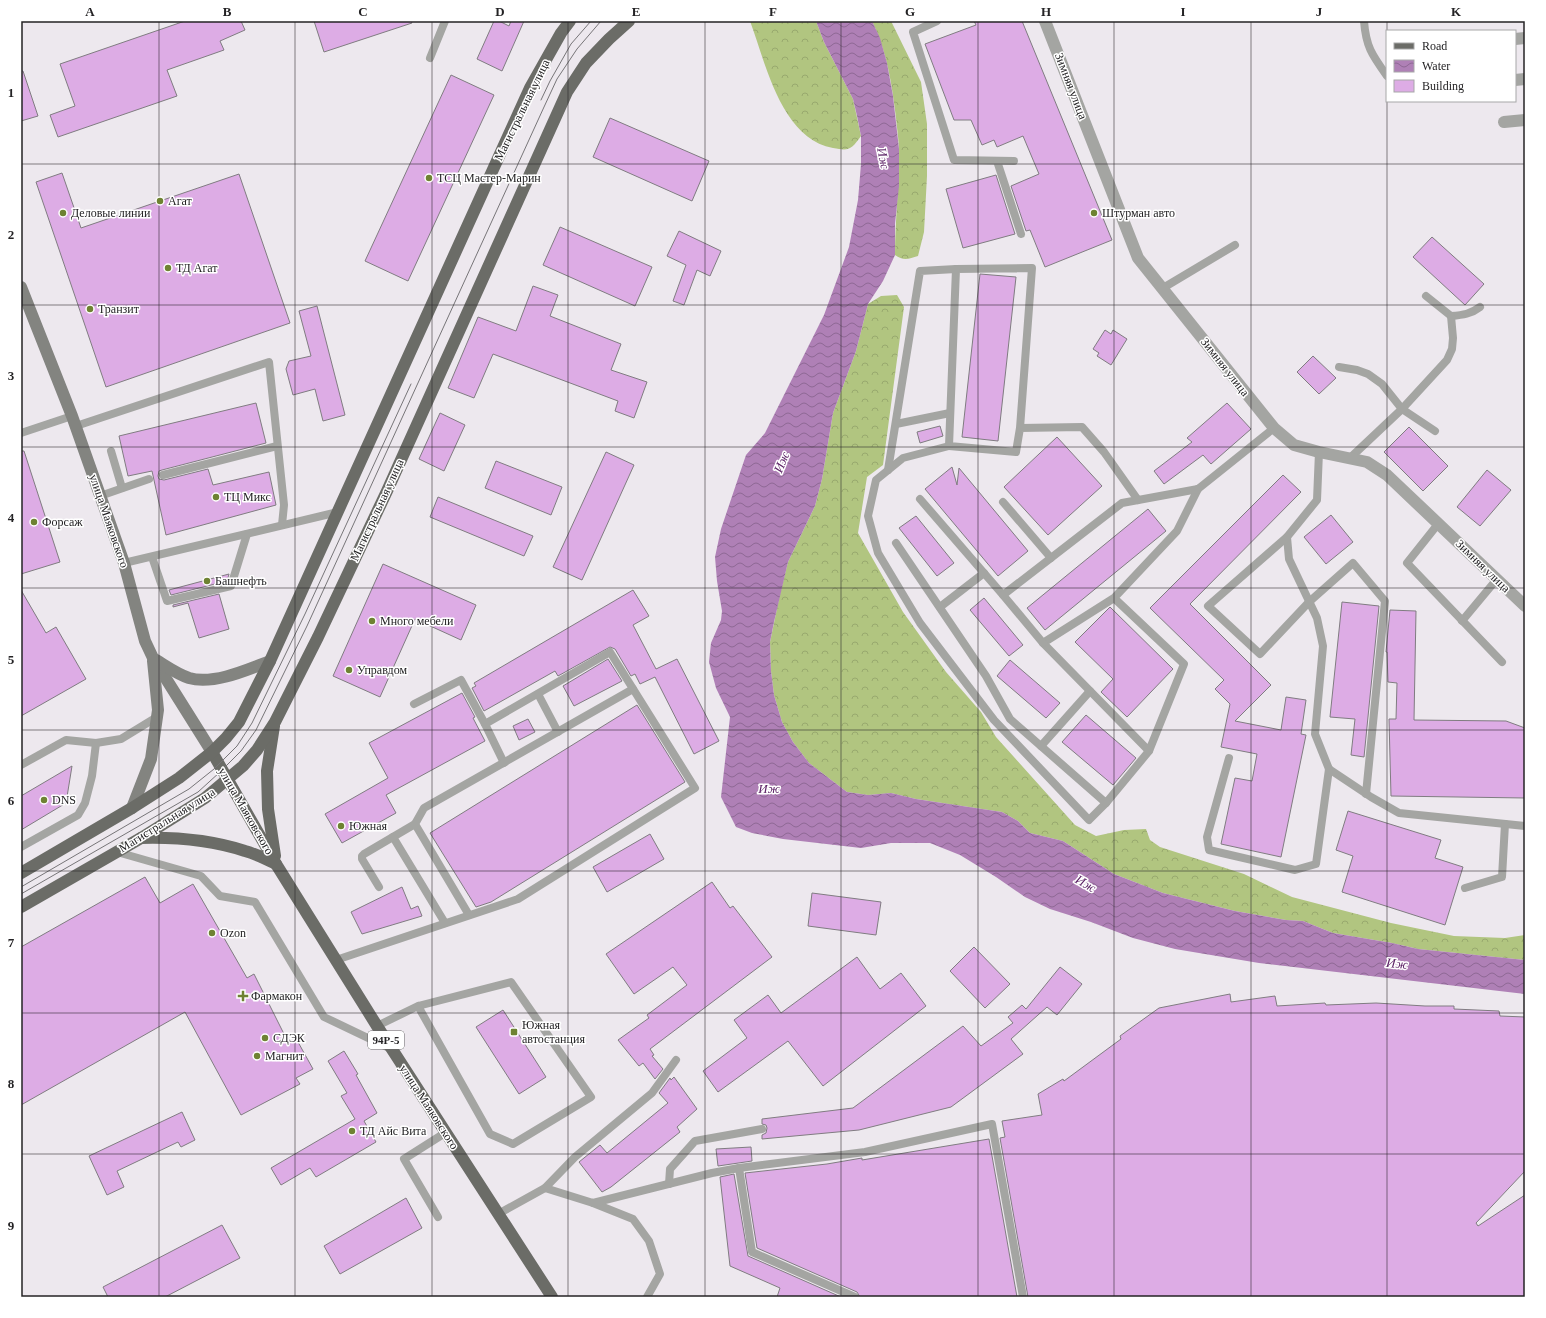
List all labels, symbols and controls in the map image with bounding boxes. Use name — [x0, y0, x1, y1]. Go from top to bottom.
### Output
text: A — [85, 4, 95, 19]
text: B — [223, 4, 232, 19]
text: C — [358, 4, 368, 19]
text: D — [495, 4, 505, 19]
text: E — [632, 4, 640, 19]
text: F — [769, 4, 777, 19]
text: G — [905, 4, 915, 19]
text: H — [1041, 4, 1051, 19]
text: I — [1180, 4, 1186, 19]
text: J — [1316, 4, 1323, 19]
text: K — [1451, 4, 1462, 19]
legend — [1386, 30, 1516, 102]
text: Road — [1422, 39, 1447, 53]
street label: Зимняя улица — [1052, 51, 1090, 122]
street label: Магистральная улица — [491, 57, 553, 163]
text: Water — [1422, 59, 1450, 73]
text: Building — [1422, 79, 1464, 93]
text: 1 — [8, 85, 14, 100]
water label: Иж — [874, 145, 893, 170]
place label: ТСЦ Мастер-Марин — [437, 171, 541, 185]
marker: ТСЦ Мастер-Марин — [424, 173, 434, 183]
place label: Агат — [168, 194, 193, 208]
marker: Агат — [155, 196, 165, 206]
place label: Деловые линии — [71, 206, 151, 220]
place label: Штурман авто — [1102, 206, 1175, 220]
marker: Деловые линии — [58, 208, 68, 218]
marker: Штурман авто — [1089, 208, 1099, 218]
text: 2 — [8, 227, 14, 242]
place label: ТД Агат — [176, 261, 218, 275]
marker: ТД Агат — [163, 263, 173, 273]
place label: Транзит — [98, 302, 140, 316]
marker: Транзит — [85, 304, 95, 314]
street label: Зимняя улица — [1198, 335, 1253, 399]
text: 3 — [8, 368, 15, 383]
water label: Иж — [770, 449, 793, 476]
street label: Магистральная улица — [347, 456, 407, 563]
street label: улица Маяковского — [86, 472, 132, 570]
place label: ТЦ Микс — [224, 490, 271, 504]
marker: ТЦ Микс — [211, 492, 221, 502]
text: 4 — [8, 510, 15, 525]
place label: Форсаж — [42, 515, 83, 529]
marker: Форсаж — [29, 517, 39, 527]
street label: Зимняя улица — [1453, 537, 1514, 596]
place label: Башнефть — [215, 574, 267, 588]
marker: Башнефть — [202, 576, 212, 586]
place label: Много мебели — [380, 614, 454, 628]
marker: Много мебели — [367, 616, 377, 626]
text: 5 — [8, 652, 15, 667]
place label: Управдом — [357, 663, 407, 677]
marker: Управдом — [344, 665, 354, 675]
street label: улица Маяковского — [215, 765, 277, 857]
water label: Иж — [757, 781, 780, 796]
street label: Магистральная улица — [116, 784, 218, 855]
text: 6 — [8, 793, 15, 808]
place label: DNS — [52, 793, 76, 807]
marker: DNS — [39, 795, 49, 805]
place label: Южная — [349, 819, 388, 833]
marker: Южная — [336, 821, 346, 831]
water label: Иж — [1072, 871, 1099, 895]
place label: Ozon — [220, 926, 246, 940]
marker: Ozon — [207, 928, 217, 938]
text: 7 — [8, 935, 15, 950]
water label: Иж — [1384, 955, 1408, 972]
place label: Фармакон — [251, 989, 303, 1003]
marker: Фармакон — [238, 991, 248, 1001]
place label: Южная автостанция — [522, 1018, 585, 1046]
marker: Южная автостанция — [509, 1027, 519, 1037]
place label: СДЭК — [273, 1031, 306, 1045]
road number: 94Р-5 — [368, 1031, 404, 1049]
marker: СДЭК — [260, 1033, 270, 1043]
place label: Магнит — [265, 1049, 305, 1063]
marker: Магнит — [252, 1051, 262, 1061]
street label: улица Маяковского — [396, 1062, 462, 1152]
text: 8 — [8, 1076, 15, 1091]
place label: ТД Айс Вита — [360, 1124, 427, 1138]
marker: ТД Айс Вита — [347, 1126, 357, 1136]
text: 9 — [8, 1218, 15, 1233]

